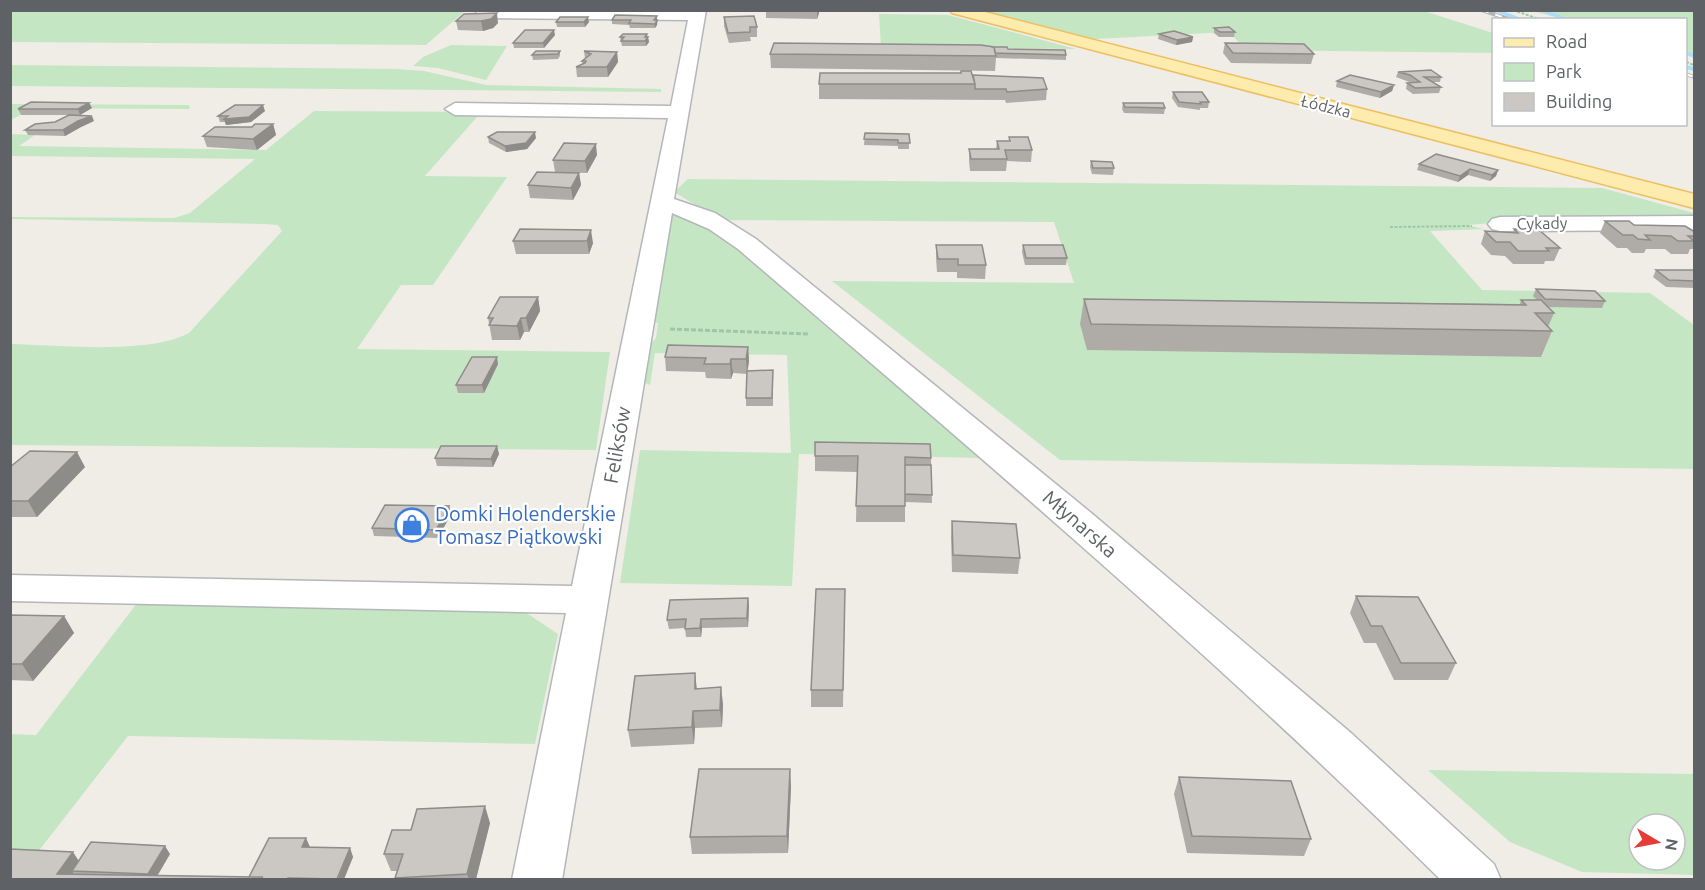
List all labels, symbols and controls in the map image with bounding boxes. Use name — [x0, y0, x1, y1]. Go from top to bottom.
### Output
legend — [1492, 18, 1687, 126]
text: Road — [1546, 31, 1588, 51]
text: Park — [1546, 61, 1582, 81]
street label: Łódzka — [1299, 91, 1353, 121]
text: Building — [1546, 91, 1612, 111]
street label: Cykady — [1516, 214, 1568, 232]
street label: Feliksów — [598, 404, 635, 485]
street label: Młynarska — [1039, 485, 1122, 562]
place label: Domki Holenderskie Tomasz Piątkowski — [435, 502, 616, 548]
shop icon: Domki Holenderskie Tomasz Piątkowski — [394, 507, 430, 543]
north arrow — [1627, 812, 1687, 872]
text: N — [1662, 837, 1682, 852]

